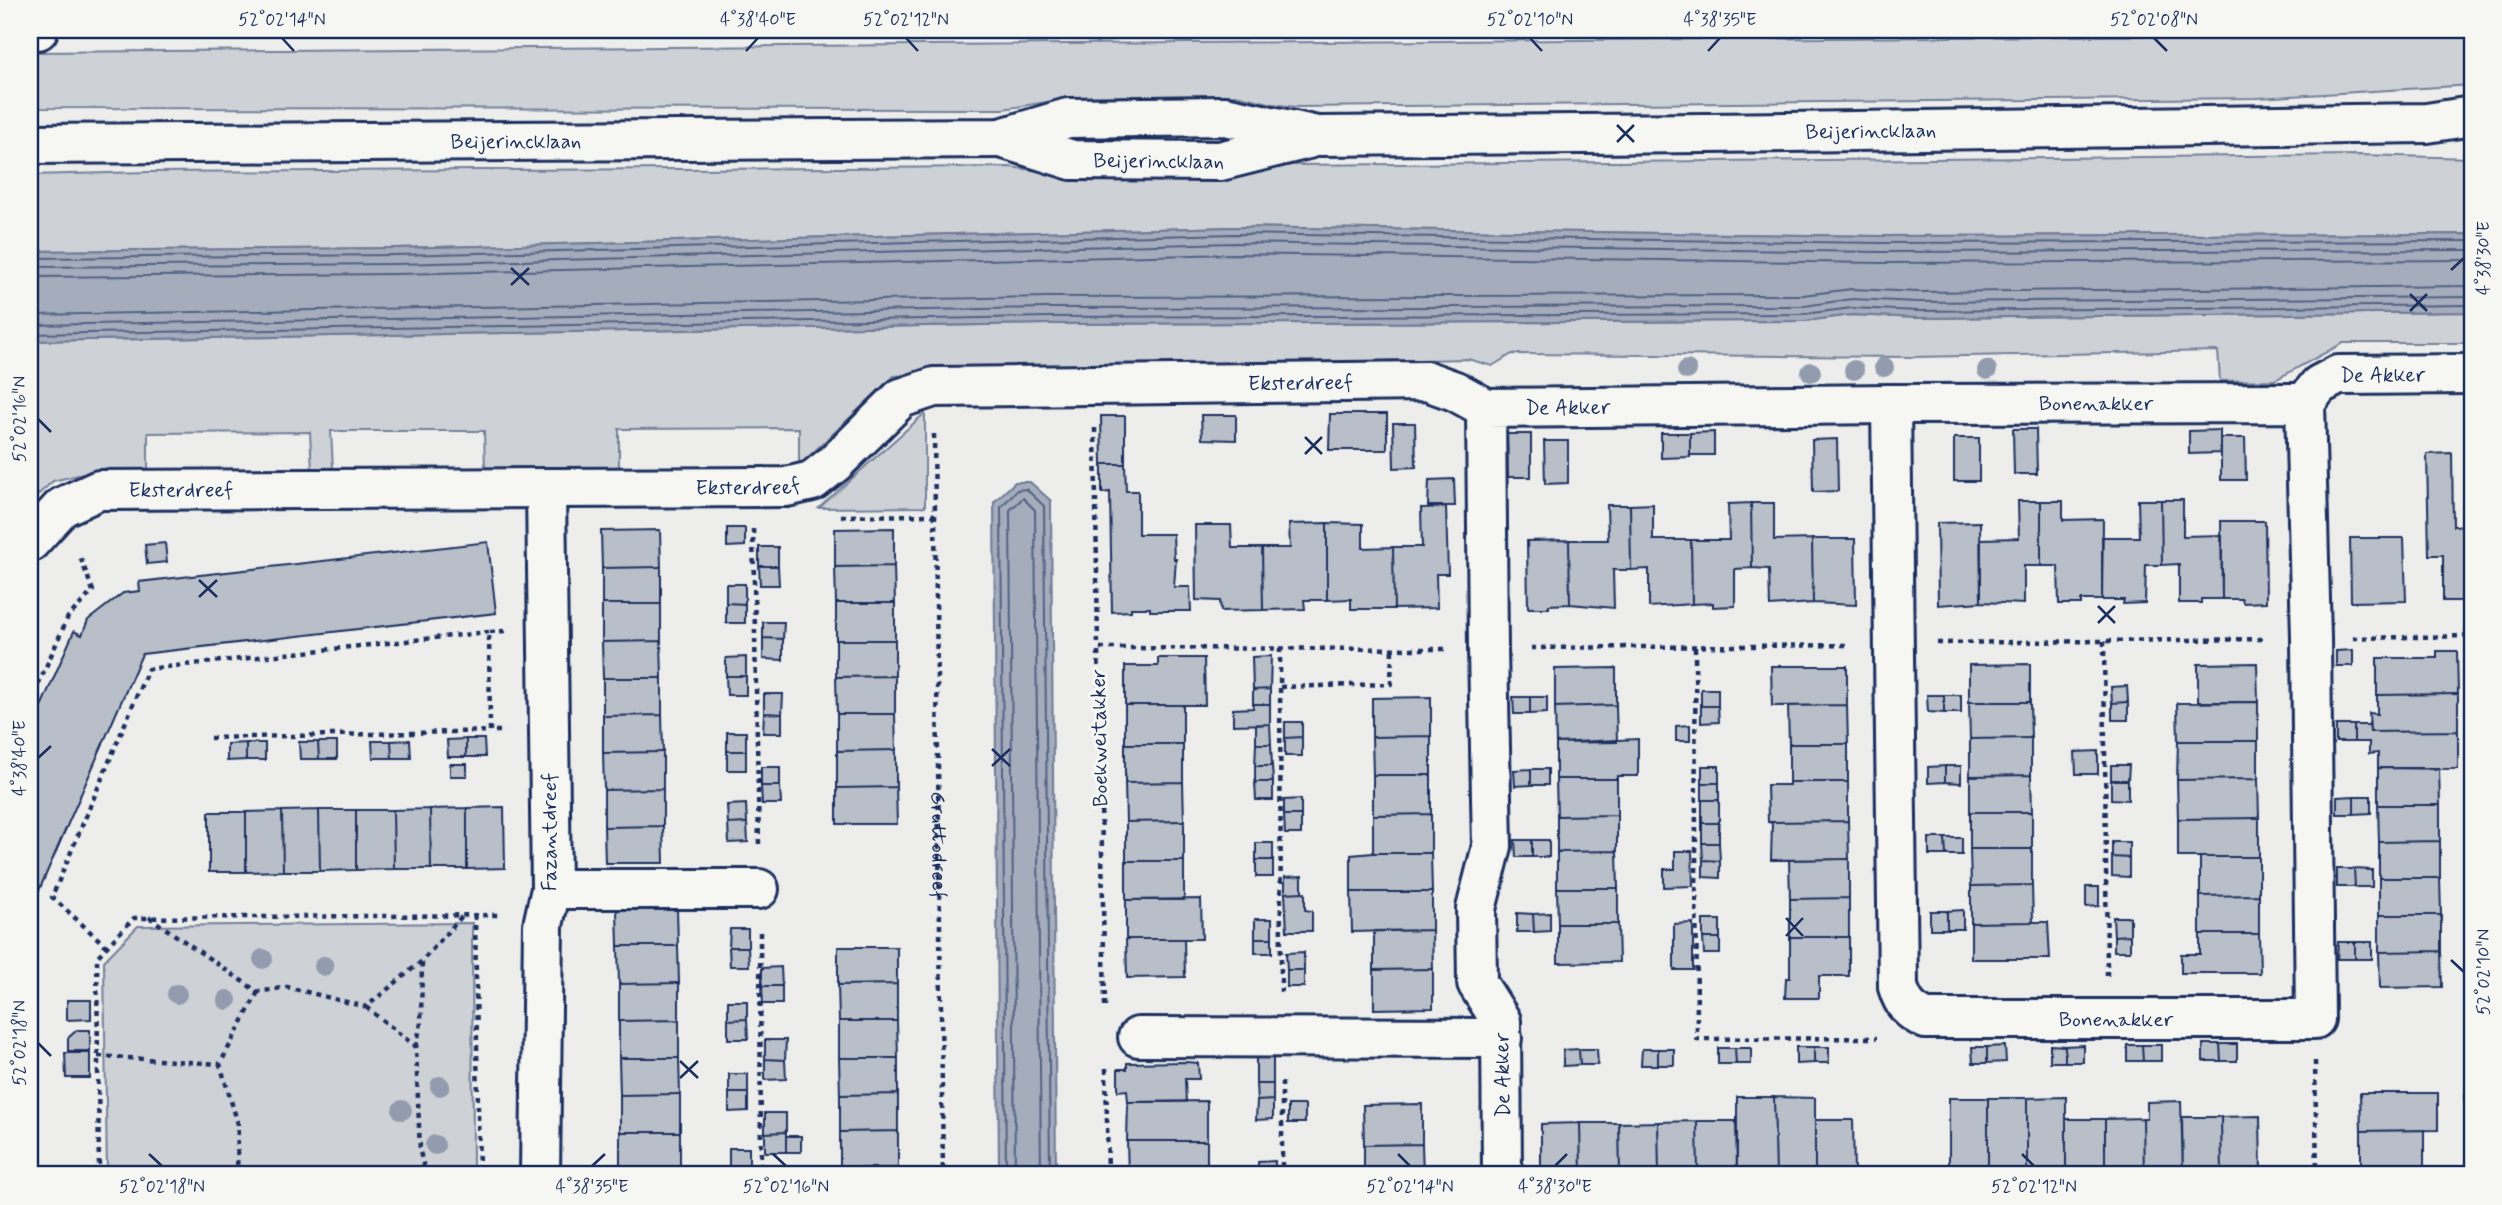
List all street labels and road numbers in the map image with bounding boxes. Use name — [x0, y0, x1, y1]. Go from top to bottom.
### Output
street label: Beijerincklaan — [1805, 117, 1937, 147]
street label: Beijerincklaan — [450, 128, 582, 156]
street label: Beijerincklaan — [1093, 147, 1224, 176]
street label: De Akker — [2340, 361, 2425, 390]
street label: Eksterdreef — [1248, 369, 1353, 398]
street label: Bonenakker — [2039, 390, 2153, 418]
street label: De Akker — [1525, 394, 1611, 423]
street label: Eksterdreef — [695, 471, 803, 503]
street label: Eksterdreef — [128, 476, 233, 505]
street label: Boekweitakker — [1085, 669, 1115, 807]
street label: Fazantdreef — [536, 773, 564, 891]
street label: Gruttodreef — [923, 791, 953, 899]
street label: Bonenakker — [2059, 1006, 2173, 1034]
street label: De Akker — [1488, 1032, 1518, 1118]

